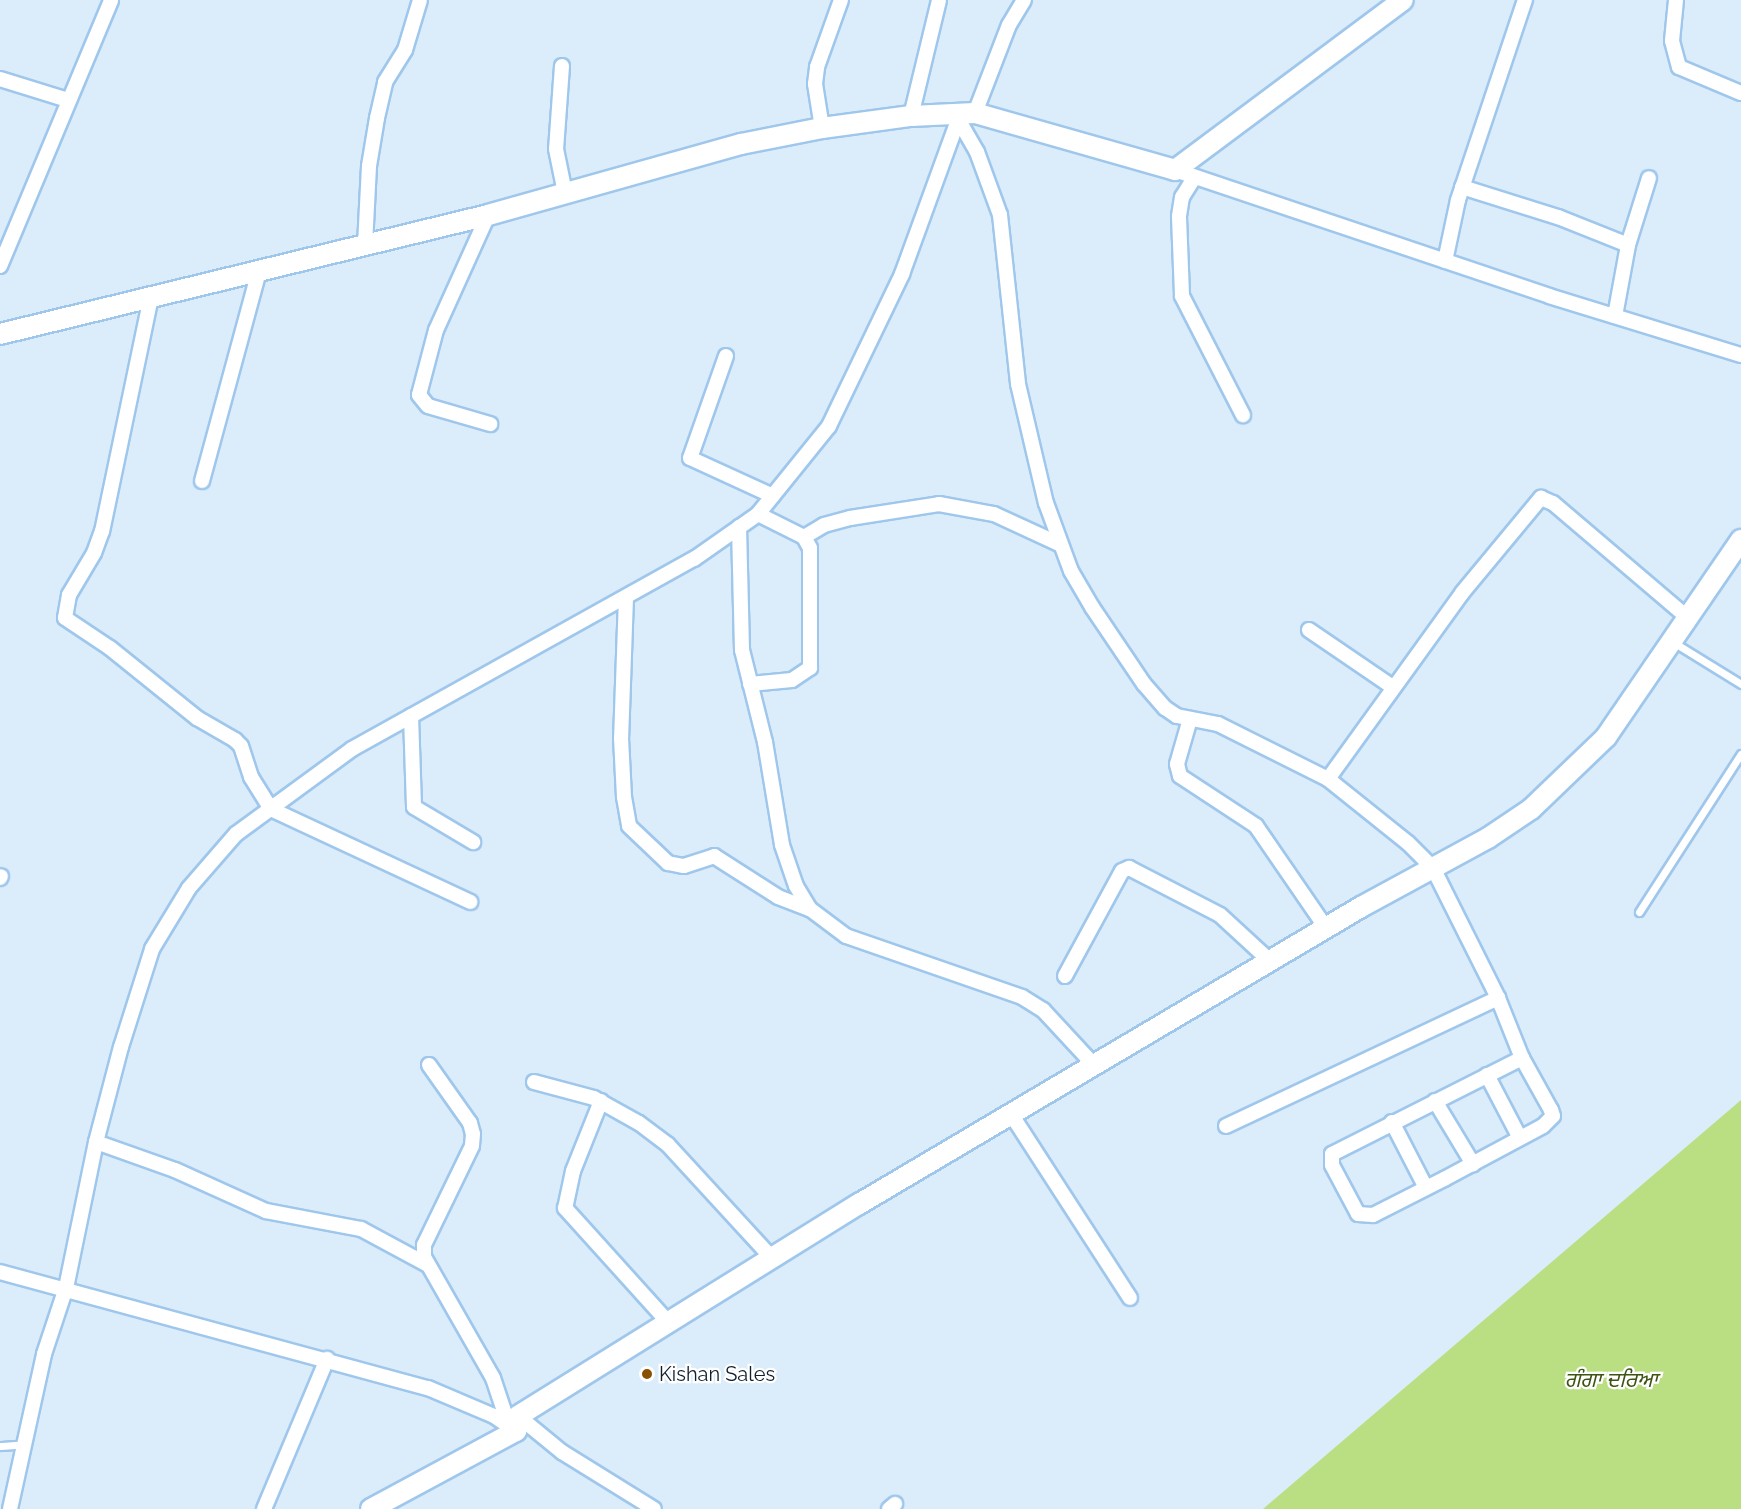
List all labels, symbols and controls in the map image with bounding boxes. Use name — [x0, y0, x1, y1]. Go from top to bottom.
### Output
place label: Kishan Sales — [659, 1362, 775, 1386]
marker: Kishan Sales — [640, 1367, 654, 1381]
water label: ਗੰਗਾ ਦਰਿਆ — [1565, 1367, 1657, 1393]

